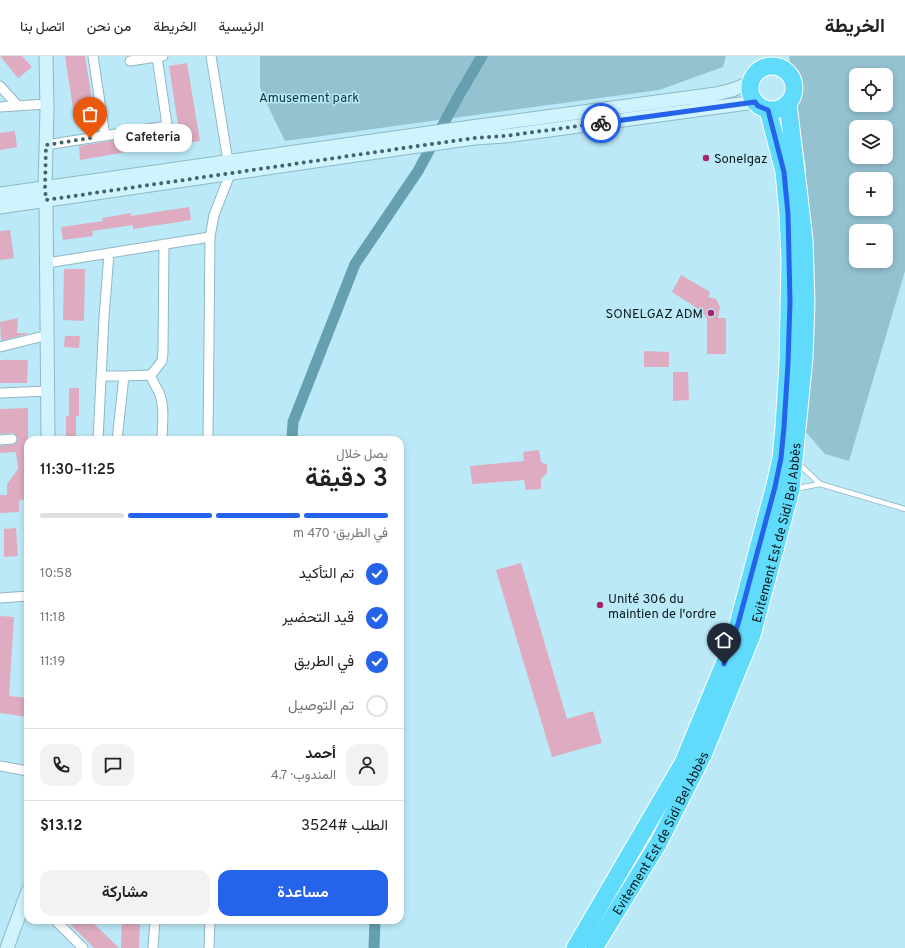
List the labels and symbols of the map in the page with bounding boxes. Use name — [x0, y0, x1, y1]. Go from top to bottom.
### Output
park label: Amusement park — [259, 91, 359, 107]
pin — [73, 97, 107, 138]
courier — [581, 103, 621, 143]
callout: Cafeteria — [114, 124, 192, 152]
place label: Sonelgaz — [714, 152, 767, 168]
marker: Sonelgaz — [701, 153, 711, 163]
place label: SONELGAZ ADM — [606, 307, 703, 323]
marker: SONELGAZ ADM — [706, 308, 716, 318]
street label: Evitement Est de Sidi Bel Abbès — [750, 442, 806, 625]
place label: Unité 306 du maintien de l'ordre — [608, 592, 716, 623]
marker: Unité 306 du maintien de l'ordre — [595, 600, 605, 610]
pin — [707, 623, 741, 664]
street label: Evitement Est de Sidi Bel Abbès — [610, 750, 714, 919]

